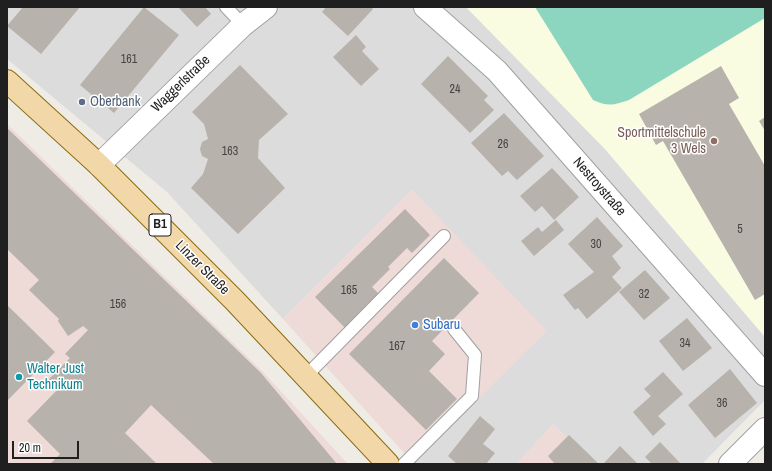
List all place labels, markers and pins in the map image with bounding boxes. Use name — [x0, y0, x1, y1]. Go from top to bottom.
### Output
place label: Oberbank — [90, 94, 140, 110]
marker: Oberbank — [77, 97, 87, 107]
place label: Sportmittelschule 3 Wels — [617, 125, 706, 158]
marker: Sportmittelschule 3 Wels — [709, 136, 719, 146]
place label: Subaru — [423, 317, 460, 333]
marker: Subaru — [410, 320, 420, 330]
place label: Walter Just Technikum — [27, 361, 84, 394]
marker: Walter Just Technikum — [14, 372, 24, 382]

